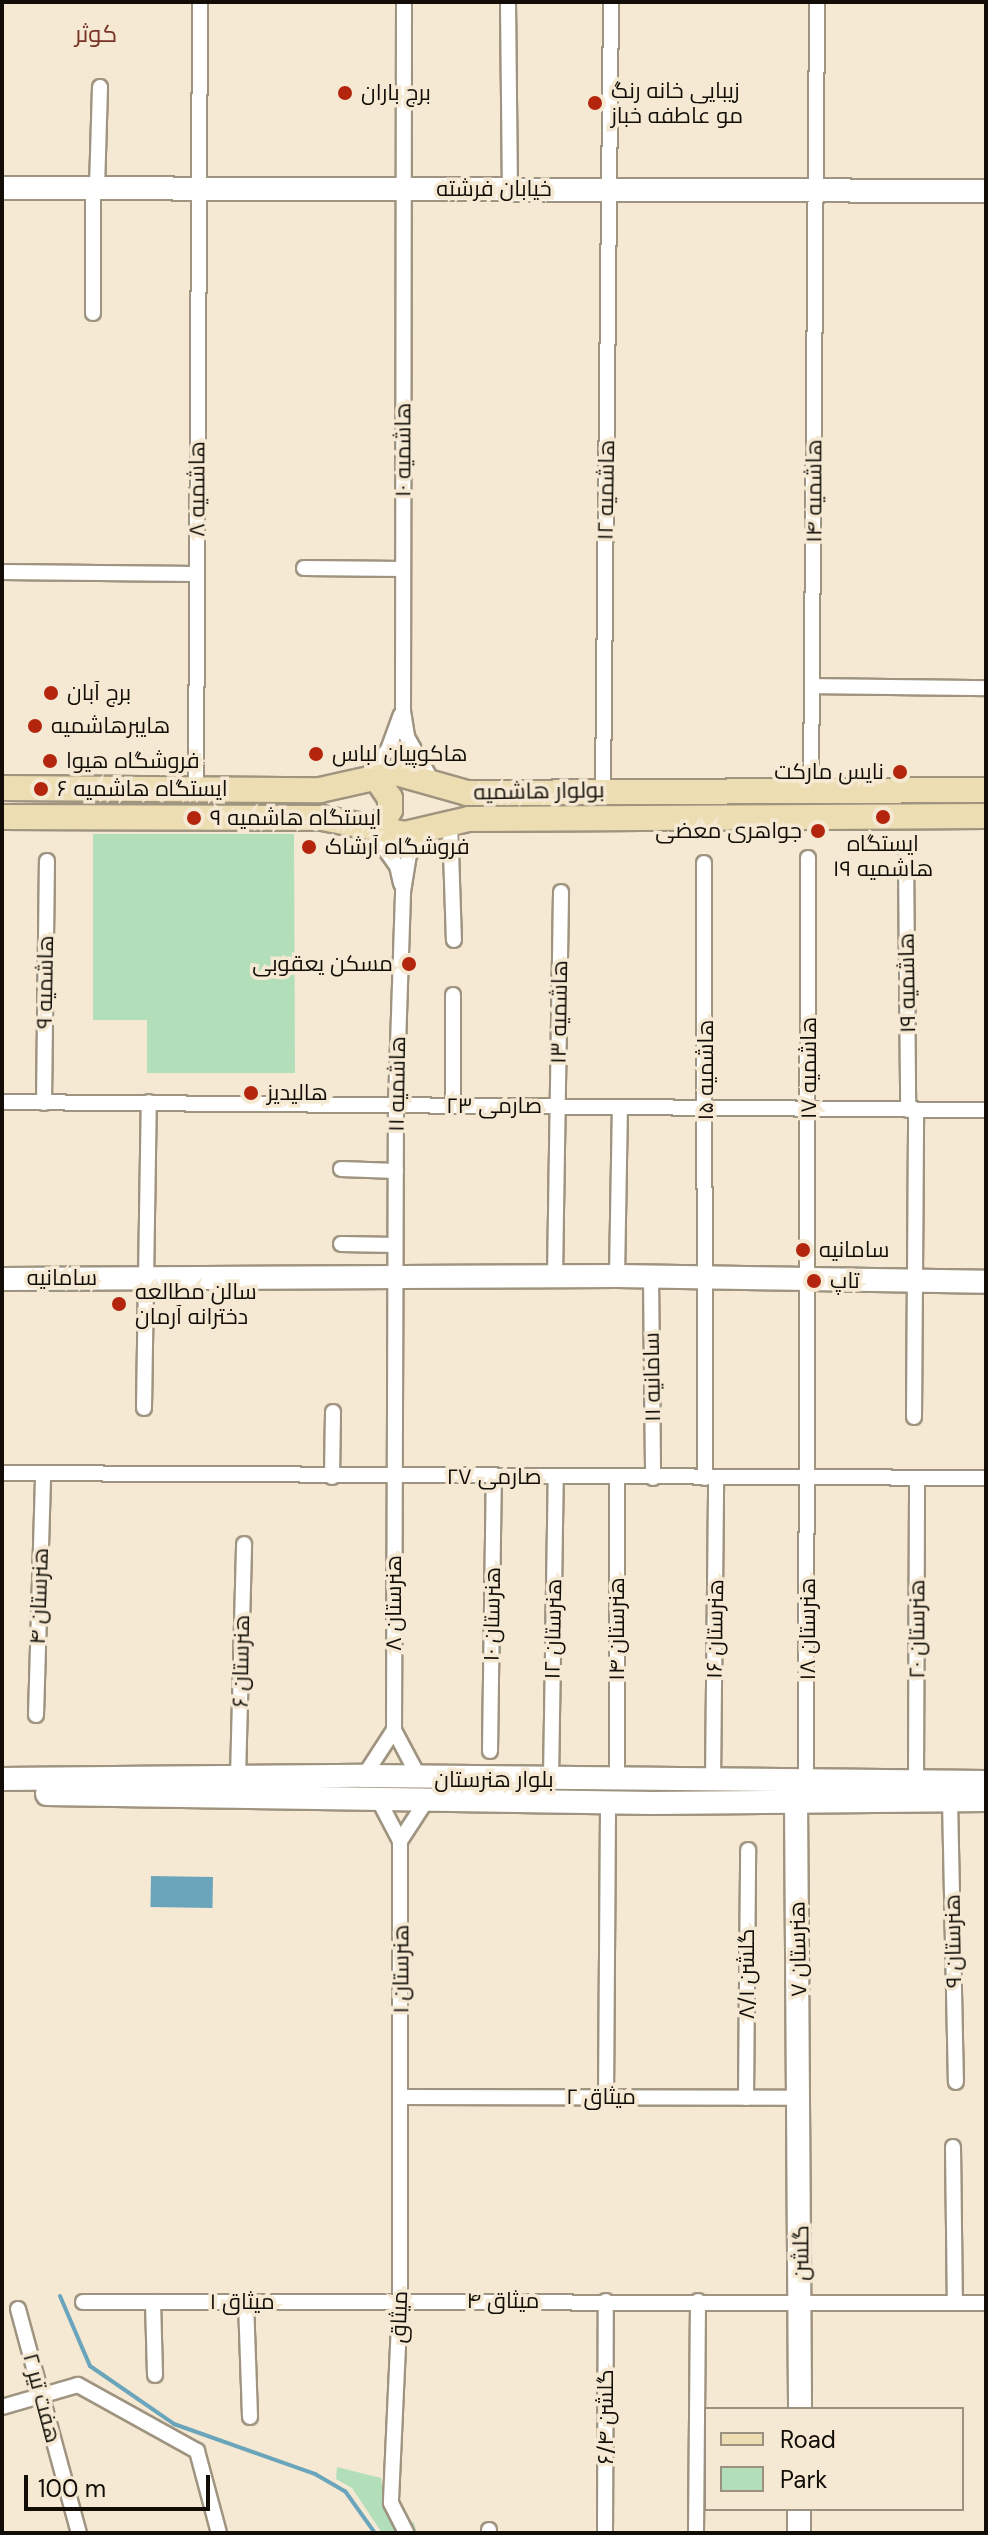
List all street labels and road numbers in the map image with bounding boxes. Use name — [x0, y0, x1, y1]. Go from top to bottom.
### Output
street label: خیابان فرشته — [436, 176, 552, 202]
street label: هاشمیه ۱۰ — [390, 403, 416, 497]
street label: هاشمیه ۱۴ — [801, 439, 827, 543]
street label: هاشمیه ۱۲ — [592, 440, 620, 540]
street label: هاشمیه ۸ — [184, 441, 210, 537]
street label: بولوار هاشمیه — [473, 777, 605, 805]
street label: هاشمیه ۱۹ — [893, 933, 921, 1033]
street label: هاشمیه ۹ — [31, 935, 59, 1029]
street label: هاشمیه ۱۳ — [545, 960, 573, 1064]
street label: هاشمیه ۱۷ — [796, 1017, 822, 1119]
street label: هاشمیه ۱۵ — [693, 1020, 719, 1120]
street label: هاشمیه ۱۱ — [383, 1036, 411, 1132]
street label: صارمی ۲۳ — [446, 1093, 542, 1119]
street label: سامانیه — [27, 1265, 97, 1291]
street label: سامانیه ۱۱ — [638, 1332, 666, 1422]
street label: صارمی ۲۷ — [446, 1464, 542, 1490]
street label: هنرستان ۴ — [24, 1547, 54, 1645]
street label: هنرستان ۸ — [381, 1555, 407, 1651]
street label: هنرستان ۱۰ — [478, 1567, 506, 1661]
street label: هنرستان ۱۴ — [604, 1577, 630, 1681]
street label: هنرستان ۱۲ — [539, 1578, 567, 1680]
street label: هنرستان ۱۸ — [795, 1578, 821, 1680]
street label: هنرستان ۱۶ — [701, 1579, 729, 1679]
street label: هنرستان ۲۰ — [904, 1579, 930, 1679]
street label: هنرستان ۶ — [227, 1614, 255, 1708]
street label: بلوار هنرستان — [434, 1767, 554, 1793]
street label: هنرستان ۹ — [939, 1894, 967, 1988]
street label: هنرستان ۷ — [784, 1901, 812, 1997]
street label: هنرستان ۱ — [388, 1924, 414, 2014]
street label: گلشن ۸/۱ — [734, 1929, 760, 2019]
street label: میثاق ۲ — [566, 2084, 636, 2110]
street label: گلشن — [788, 2225, 814, 2281]
street label: میثاق ۴ — [467, 2288, 539, 2314]
street label: میثاق ۱ — [209, 2289, 275, 2315]
street label: میثاق — [385, 2290, 413, 2344]
street label: هفت تیر ۲ — [17, 2350, 67, 2446]
street label: گلشن ۶/۴ — [593, 2369, 619, 2465]

